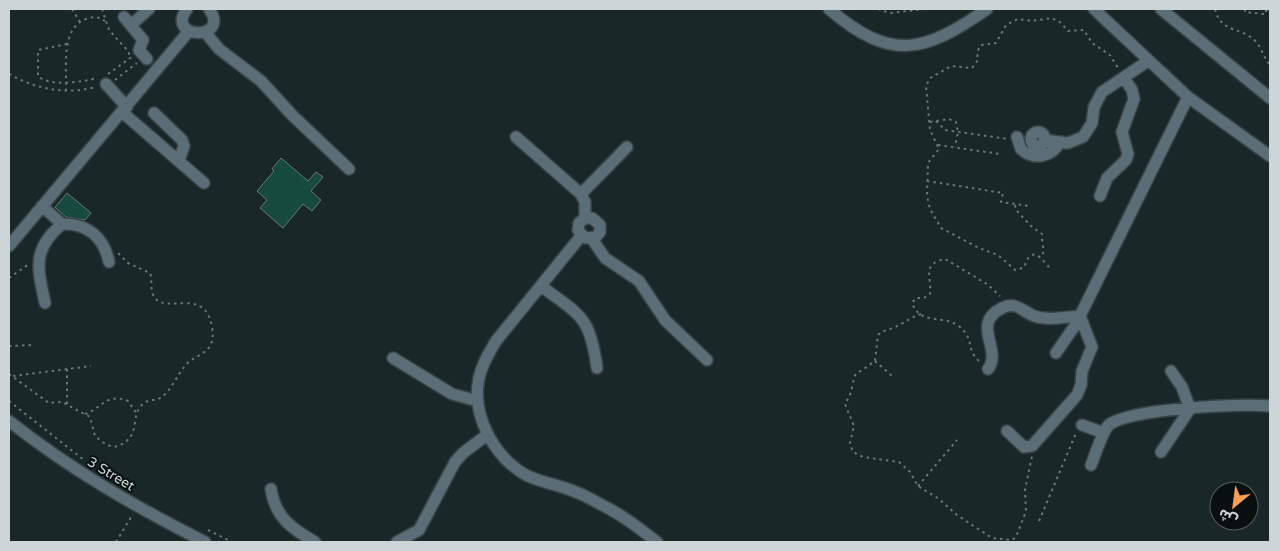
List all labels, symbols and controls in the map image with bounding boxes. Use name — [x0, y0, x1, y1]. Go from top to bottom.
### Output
street label: 3 Street — [84, 453, 138, 495]
north arrow — [1209, 481, 1259, 531]
text: ش — [1215, 505, 1240, 529]

